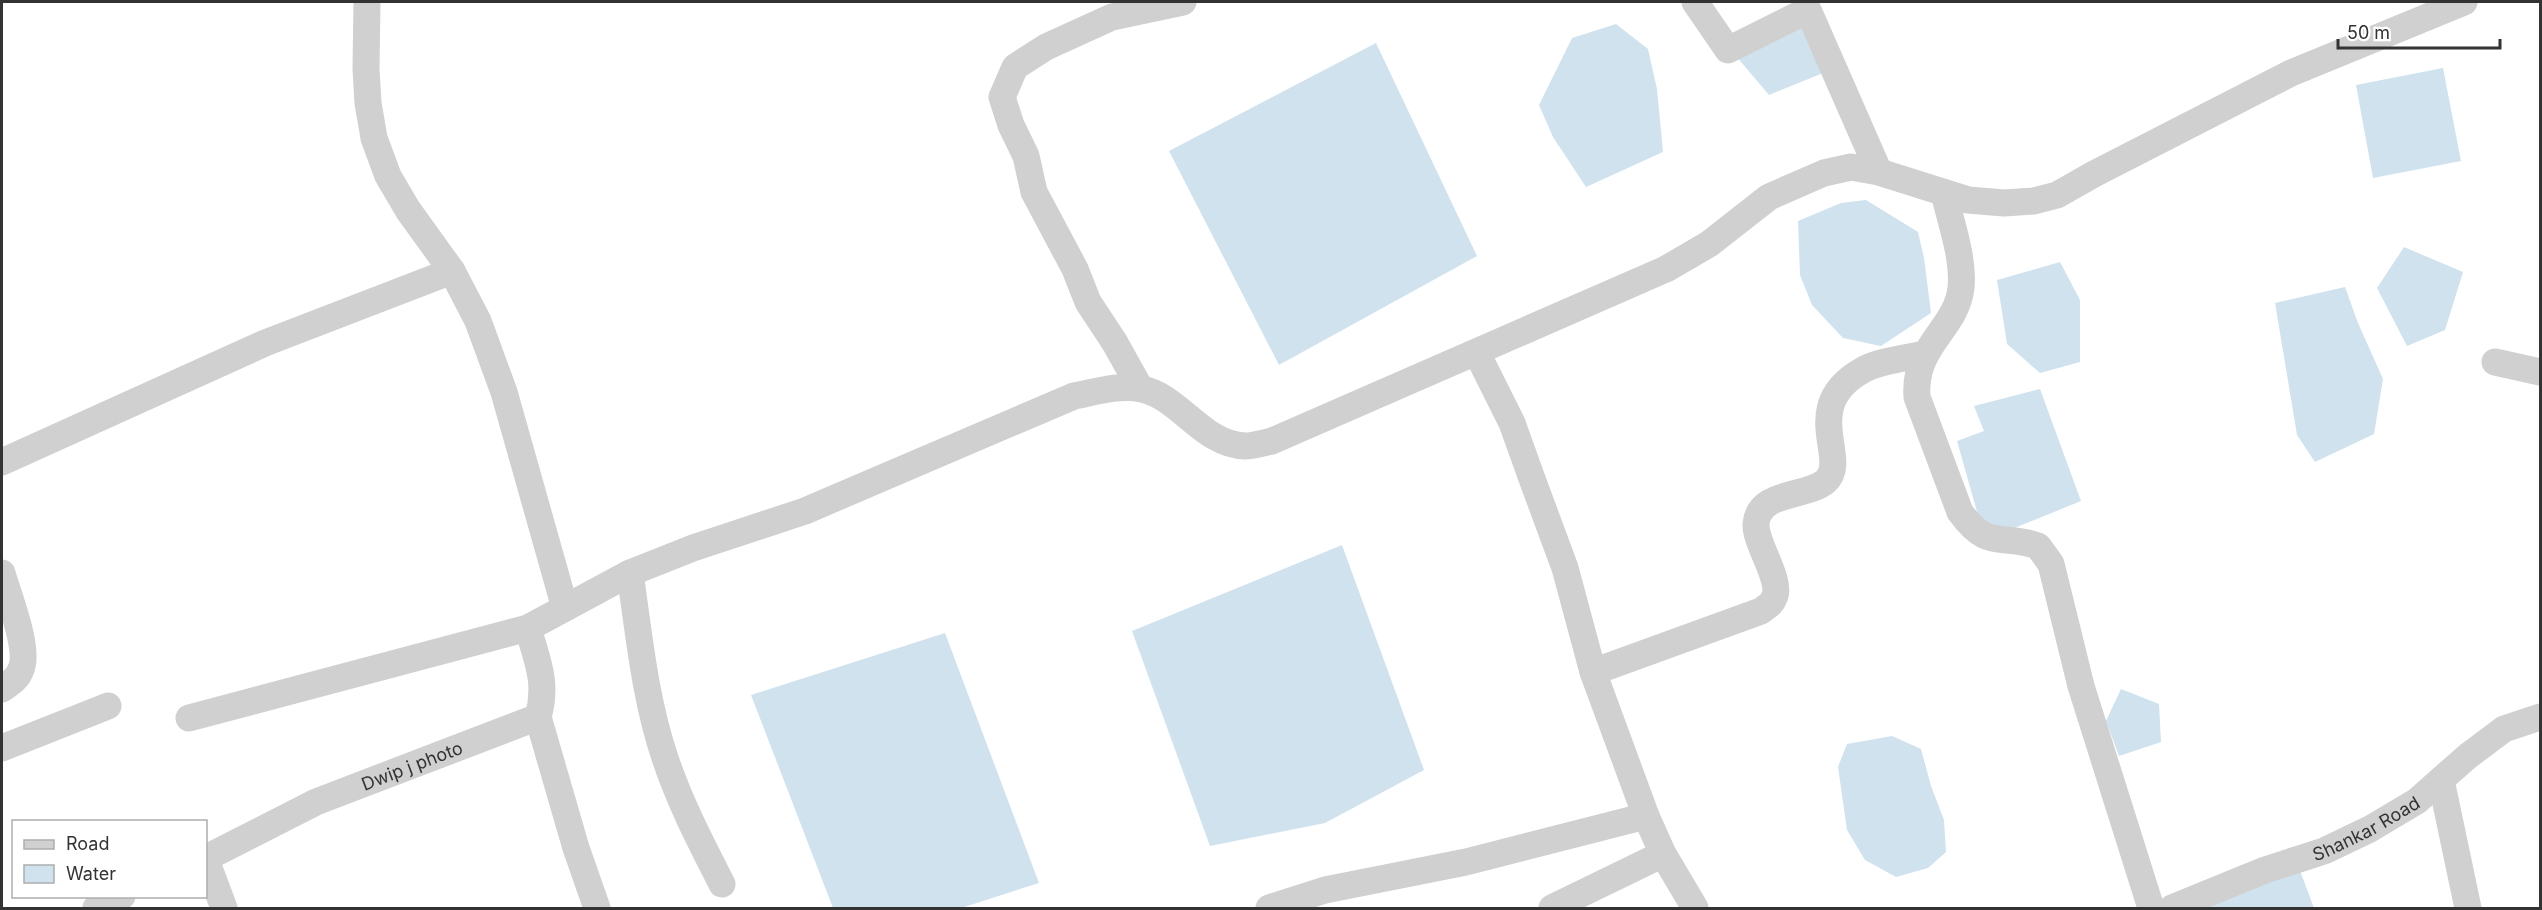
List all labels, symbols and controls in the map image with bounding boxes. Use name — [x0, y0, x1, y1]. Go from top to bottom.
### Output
scale bar — [2338, 12, 2500, 50]
text: 50 m — [2347, 22, 2390, 43]
street label: Dwip j photo — [358, 736, 465, 794]
street label: Shankar Road — [2310, 791, 2423, 865]
legend — [12, 820, 207, 898]
text: Road — [66, 833, 109, 854]
text: Water — [66, 863, 116, 884]

